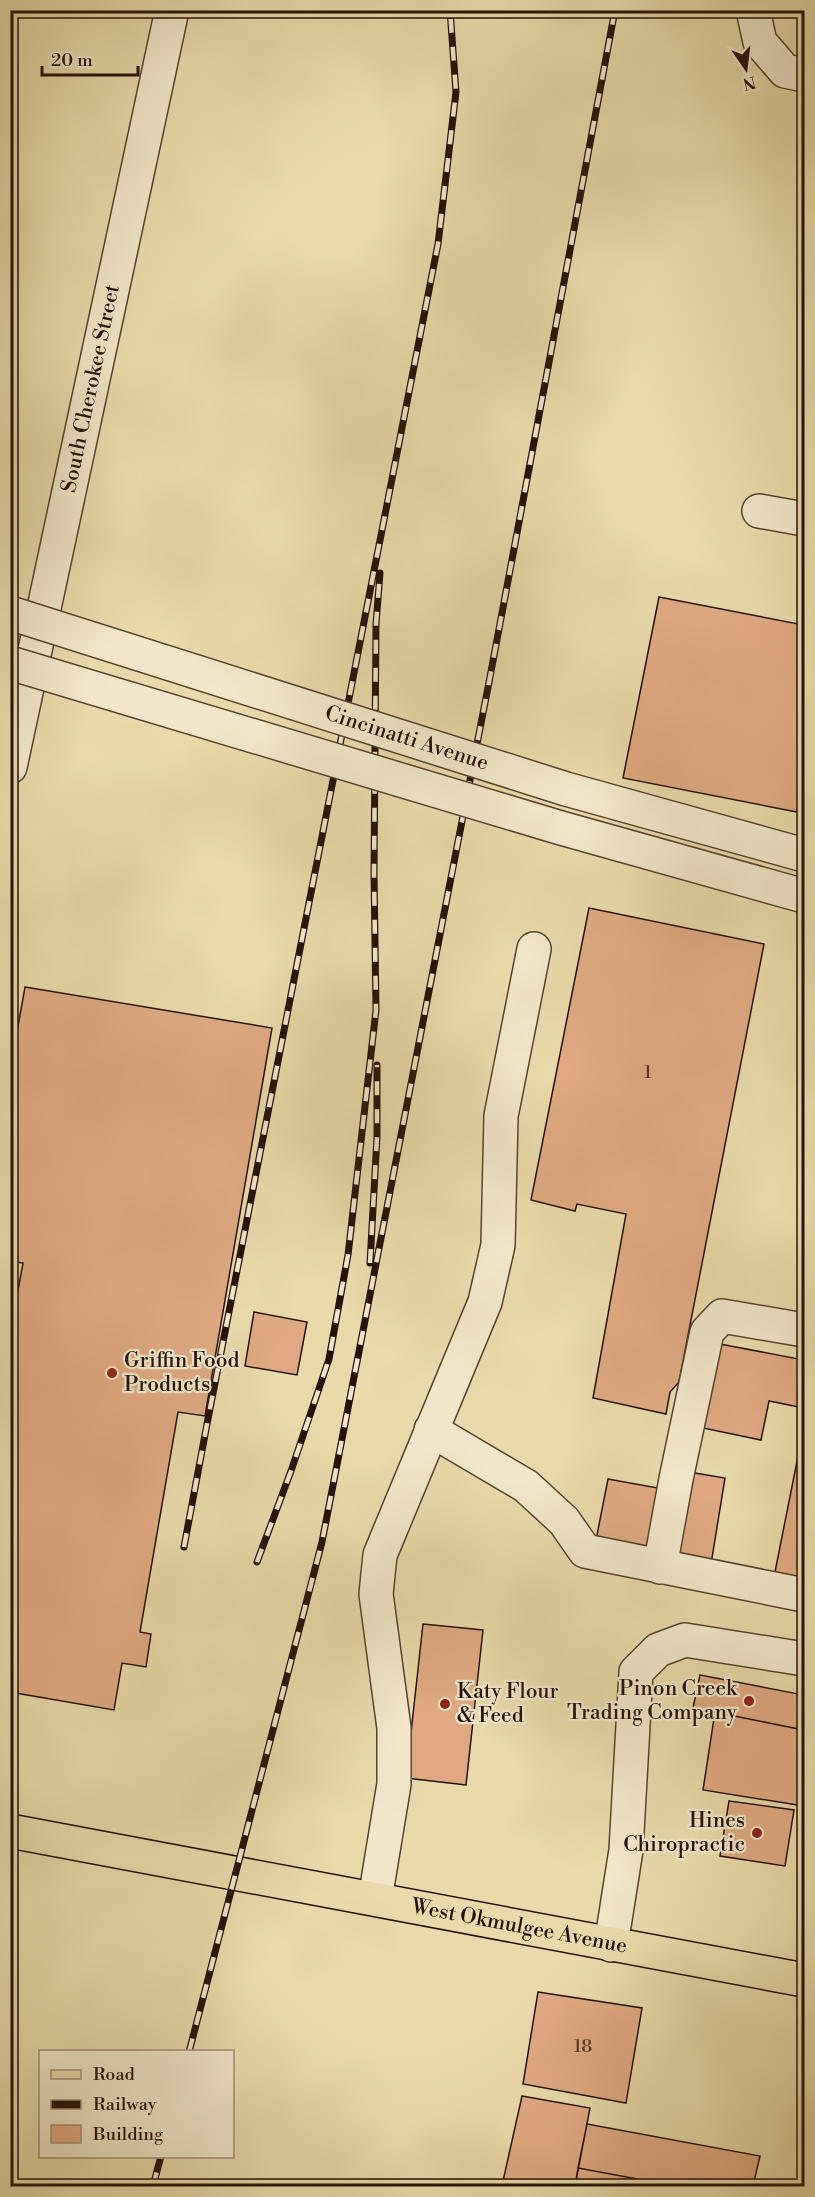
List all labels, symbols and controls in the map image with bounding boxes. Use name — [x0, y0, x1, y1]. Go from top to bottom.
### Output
scale bar — [42, 39, 138, 77]
north arrow — [716, 39, 776, 99]
text: 20 m — [51, 49, 93, 72]
text: N — [740, 71, 758, 94]
street label: South Cherokee Street — [56, 282, 126, 495]
street label: Cincinatti Avenue — [322, 700, 492, 777]
house number: 1 — [644, 1061, 652, 1084]
place label: Griffin Food Products — [124, 1348, 239, 1398]
marker: Griffin Food Products — [105, 1366, 119, 1380]
place label: Pinon Creek Trading Company — [567, 1676, 738, 1726]
place label: Katy Flour & Feed — [457, 1679, 559, 1729]
marker: Pinon Creek Trading Company — [742, 1694, 756, 1708]
marker: Katy Flour & Feed — [438, 1697, 452, 1711]
place label: Hines Chiropractic — [623, 1808, 745, 1858]
marker: Hines Chiropractic — [750, 1826, 764, 1840]
street label: West Okmulgee Avenue — [408, 1893, 629, 1960]
house number: 18 — [574, 2035, 592, 2058]
legend — [39, 2050, 234, 2158]
text: Road — [93, 2063, 136, 2086]
text: Railway — [93, 2093, 157, 2116]
text: Building — [92, 2123, 164, 2146]

